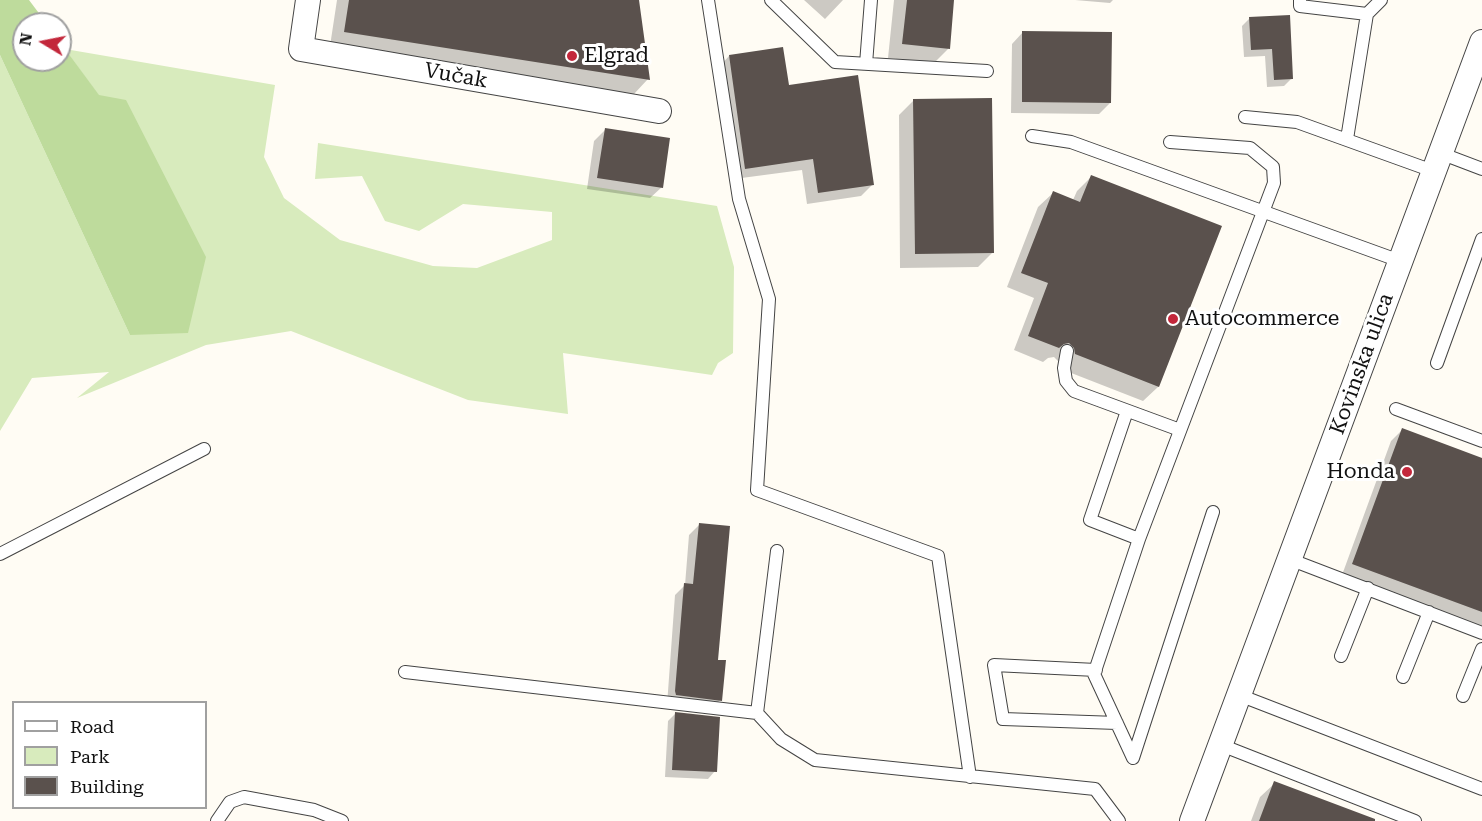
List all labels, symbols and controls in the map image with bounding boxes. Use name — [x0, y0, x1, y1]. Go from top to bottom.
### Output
north arrow — [12, 12, 72, 72]
text: N — [15, 31, 36, 47]
place label: Elgrad — [584, 43, 649, 69]
marker: Elgrad — [565, 49, 579, 63]
street label: Vučak — [422, 58, 490, 94]
street label: Kovinska ulica — [1325, 290, 1399, 438]
place label: Autocommerce — [1185, 306, 1339, 332]
marker: Autocommerce — [1166, 312, 1180, 326]
place label: Honda — [1326, 459, 1395, 485]
marker: Honda — [1400, 465, 1414, 479]
legend — [12, 701, 207, 809]
text: Road — [70, 716, 114, 737]
text: Park — [70, 746, 110, 767]
text: Building — [70, 776, 144, 797]

